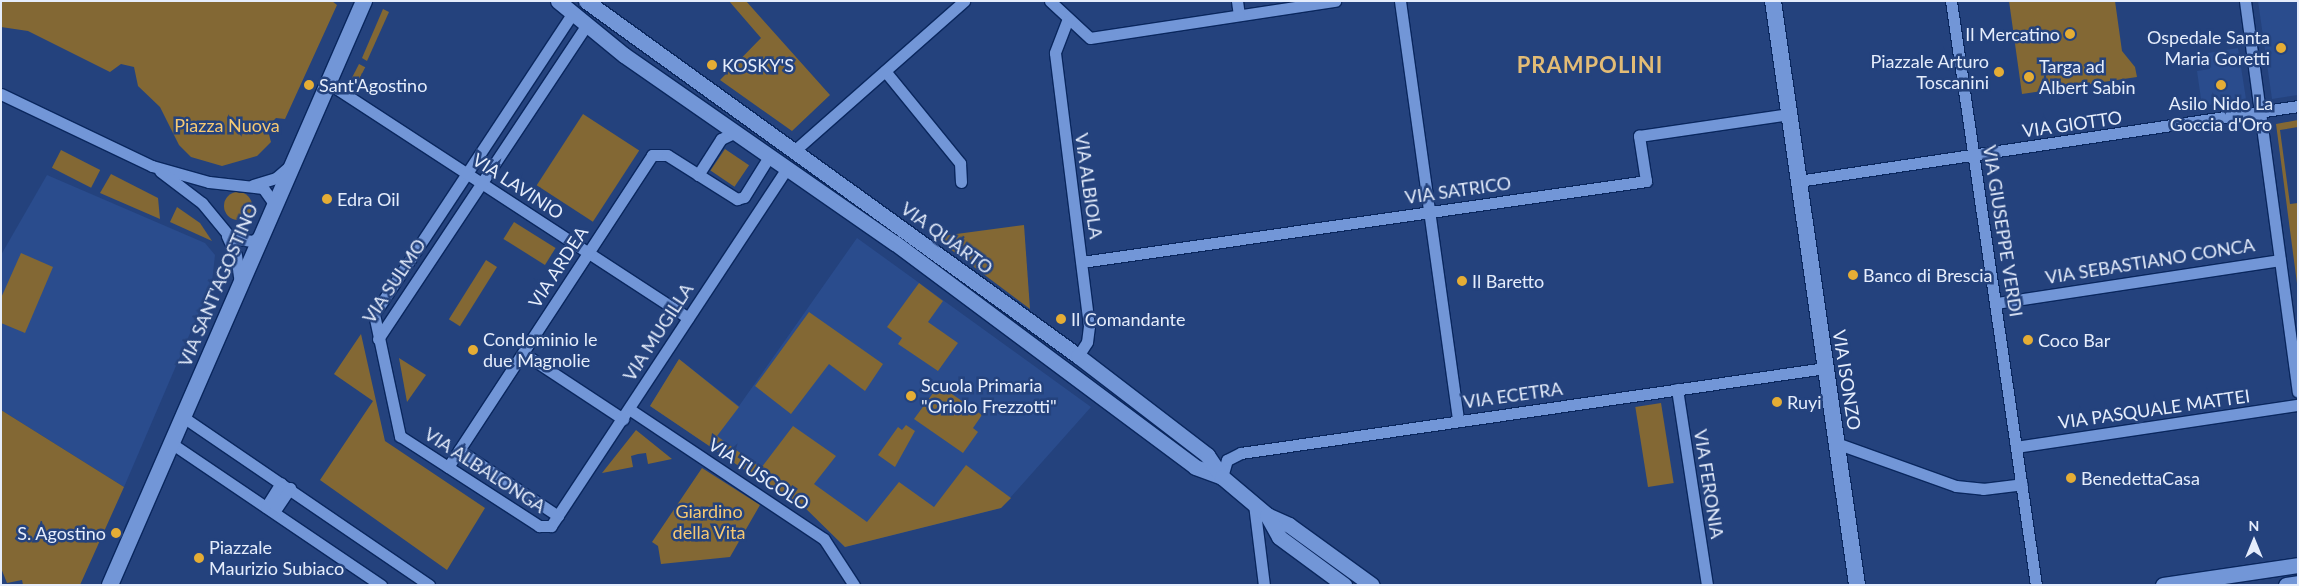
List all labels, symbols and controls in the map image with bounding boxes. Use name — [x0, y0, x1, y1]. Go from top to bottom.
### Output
place label: Il Mercatino — [1965, 23, 2060, 45]
place label: Ospedale Santa Maria Goretti — [2147, 27, 2270, 70]
marker: Il Mercatino — [2064, 28, 2076, 40]
marker: Ospedale Santa Maria Goretti — [2274, 41, 2288, 55]
place label: Piazzale Arturo Toscanini — [1870, 51, 1989, 94]
district label: PRAMPOLINI — [1515, 52, 1665, 78]
place label: KOSKY'S — [722, 54, 794, 76]
place label: Targa ad Albert Sabin — [2039, 56, 2136, 98]
marker: KOSKY'S — [706, 59, 718, 71]
marker: Piazzale Arturo Toscanini — [1993, 66, 2005, 78]
marker: Targa ad Albert Sabin — [2023, 71, 2035, 83]
place label: Sant'Agostino — [319, 74, 427, 96]
marker: Sant'Agostino — [303, 79, 315, 91]
marker: Asilo Nido La Goccia d'Oro — [2215, 79, 2227, 91]
place label: Asilo Nido La Goccia d'Oro — [2169, 93, 2273, 136]
street label: VIA GIOTTO — [2020, 106, 2124, 142]
park label: Piazza Nuova — [174, 114, 280, 136]
street label: VIA ALBIOLA — [1071, 131, 1107, 241]
street label: VIA GIUSEPPE VERDI — [1979, 143, 2027, 319]
street label: VIA LAVINIO — [468, 148, 568, 224]
street label: VIA SATRICO — [1403, 172, 1513, 208]
place label: Edra Oil — [337, 188, 400, 210]
marker: Edra Oil — [321, 193, 333, 205]
street label: VIA QUARTO — [897, 197, 997, 279]
street label: VIA SANT'AGOSTINO — [174, 200, 262, 370]
street label: VIA ARDEA — [523, 222, 593, 312]
street label: VIA SEBASTIANO CONCA — [2043, 234, 2257, 288]
street label: VIA SULMO — [358, 235, 430, 327]
place label: Banco di Brescia — [1863, 264, 1993, 286]
marker: Banco di Brescia — [1847, 269, 1859, 281]
place label: Il Baretto — [1472, 270, 1544, 292]
marker: Il Baretto — [1456, 275, 1468, 287]
street label: VIA MUGILLA — [618, 279, 698, 385]
place label: Il Comandante — [1071, 308, 1185, 330]
marker: Il Comandante — [1055, 313, 1067, 325]
street label: VIA ISONZO — [1828, 328, 1866, 432]
place label: Condominio le due Magnolie — [483, 329, 597, 372]
place label: Coco Bar — [2038, 329, 2110, 351]
marker: Coco Bar — [2022, 334, 2034, 346]
marker: Condominio le due Magnolie — [467, 344, 479, 356]
place label: Scuola Primaria "Oriolo Frezzotti" — [921, 375, 1057, 418]
street label: VIA ECETRA — [1462, 377, 1564, 413]
street label: VIA PASQUALE MATTEI — [2056, 385, 2252, 433]
marker: Scuola Primaria "Oriolo Frezzotti" — [905, 390, 917, 402]
place label: Ruyi — [1787, 391, 1822, 413]
marker: Ruyi — [1771, 396, 1783, 408]
street label: VIA ALBALONGA — [420, 423, 550, 517]
street label: VIA FERONIA — [1690, 427, 1728, 541]
street label: VIA TUSCOLO — [704, 433, 814, 515]
place label: BenedettaCasa — [2081, 467, 2200, 489]
marker: BenedettaCasa — [2065, 472, 2077, 484]
park label: Giardino della Vita — [672, 501, 746, 544]
north arrow — [2229, 516, 2279, 566]
text: N — [2249, 517, 2259, 534]
place label: S. Agostino — [17, 522, 106, 544]
marker: S. Agostino — [110, 527, 122, 539]
place label: Piazzale Maurizio Subiaco — [209, 537, 344, 580]
marker: Piazzale Maurizio Subiaco — [193, 552, 205, 564]

